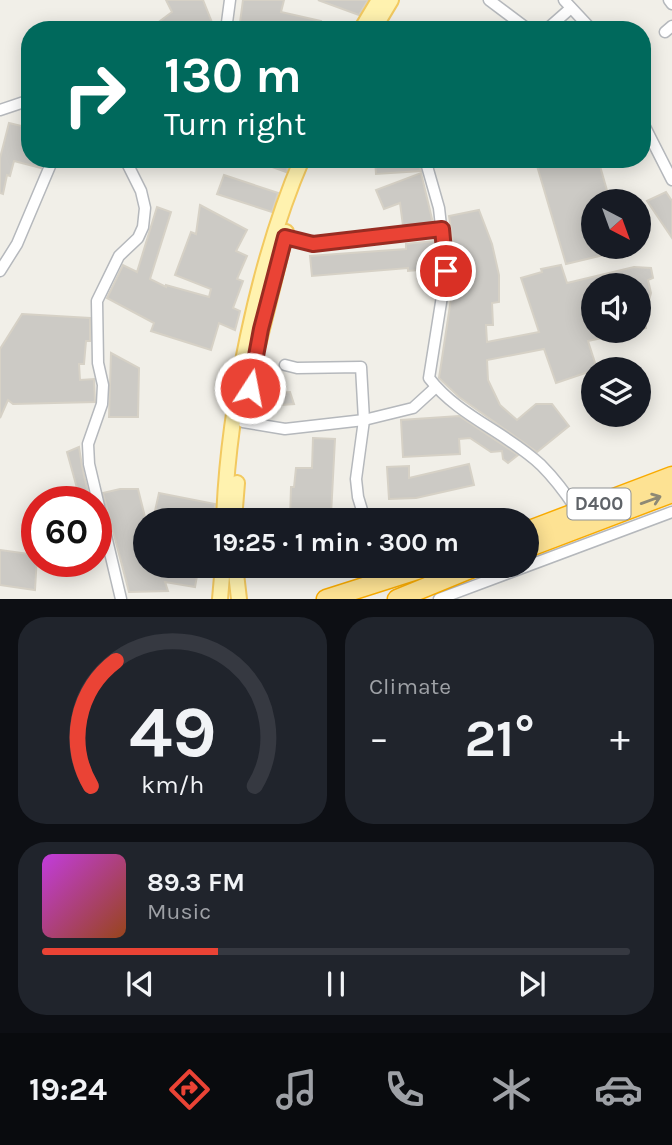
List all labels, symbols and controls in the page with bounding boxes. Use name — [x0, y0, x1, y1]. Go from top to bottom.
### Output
text: 130 m — [164, 47, 302, 104]
icon: right — [49, 49, 140, 140]
text: Turn right — [164, 106, 306, 143]
north arrow — [581, 189, 651, 259]
map controls — [581, 189, 651, 427]
pin — [416, 241, 476, 301]
icon: arrive — [427, 252, 465, 290]
button: sound — [581, 273, 651, 343]
position arrow — [213, 351, 287, 425]
button: layers — [581, 357, 651, 427]
speed limit sign: 60 — [21, 486, 112, 577]
road number: D400 — [568, 489, 630, 520]
one-way arrow — [640, 493, 662, 505]
text: 19:25 · 1 min · 300 m — [213, 527, 459, 558]
text: Climate — [369, 673, 451, 700]
text: 49 — [129, 690, 216, 775]
text: 21° — [464, 708, 535, 769]
text: − — [369, 716, 389, 761]
text: + — [610, 716, 630, 761]
text: km/h — [141, 770, 204, 799]
text: 89.3 FM — [147, 867, 245, 898]
text: Music — [147, 898, 211, 925]
icon: previous — [121, 965, 159, 1003]
icon: pause — [317, 965, 355, 1003]
icon: next — [513, 965, 551, 1003]
icon: directions — [165, 1065, 214, 1114]
icon: music — [272, 1065, 321, 1114]
icon: phone — [380, 1065, 429, 1114]
icon: climate — [487, 1065, 536, 1114]
icon: car — [594, 1065, 643, 1114]
text: 19:24 — [29, 1071, 107, 1108]

